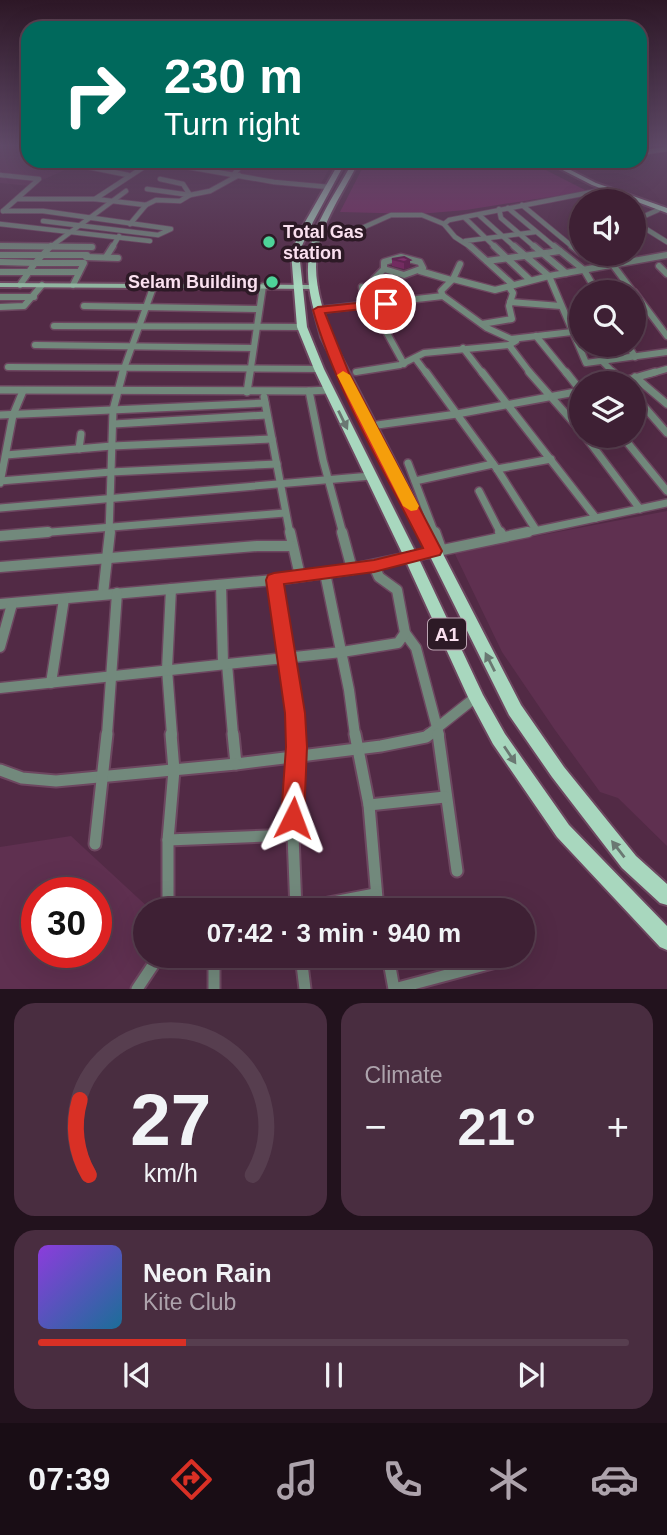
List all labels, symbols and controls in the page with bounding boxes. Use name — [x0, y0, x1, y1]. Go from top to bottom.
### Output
icon: right — [49, 49, 140, 140]
text: 230 m — [164, 49, 303, 103]
text: Turn right — [164, 106, 300, 142]
map controls — [569, 189, 646, 448]
button: sound — [569, 189, 646, 266]
place label: Total Gas station — [283, 222, 364, 263]
marker: Total Gas station — [261, 234, 277, 250]
place label: Selam Building — [128, 272, 258, 292]
marker: Selam Building — [264, 274, 280, 290]
pin — [356, 274, 416, 334]
button: search — [569, 280, 646, 357]
icon: arrive — [367, 285, 405, 323]
button: layers — [569, 371, 646, 448]
one-way arrow — [338, 410, 349, 430]
road number: A1 — [428, 618, 466, 650]
one-way arrow — [485, 651, 497, 671]
one-way arrow — [503, 745, 516, 765]
position arrow — [256, 781, 330, 855]
one-way arrow — [612, 840, 626, 858]
speed limit sign: 30 — [21, 877, 112, 968]
text: 07:42 · 3 min · 940 m — [207, 918, 461, 948]
text: Climate — [365, 1062, 442, 1088]
text: 27 — [130, 1080, 211, 1161]
text: 21° — [457, 1098, 536, 1156]
text: − — [365, 1106, 387, 1148]
text: + — [607, 1106, 629, 1148]
text: km/h — [143, 1159, 197, 1187]
text: Neon Rain — [143, 1258, 272, 1288]
text: Kite Club — [143, 1289, 236, 1315]
icon: previous — [118, 1356, 156, 1394]
icon: pause — [315, 1356, 353, 1394]
icon: next — [512, 1356, 550, 1394]
icon: directions — [167, 1455, 216, 1504]
icon: music — [273, 1455, 322, 1504]
icon: phone — [378, 1455, 427, 1504]
icon: climate — [484, 1455, 533, 1504]
icon: car — [590, 1455, 639, 1504]
text: 07:39 — [28, 1461, 110, 1497]

